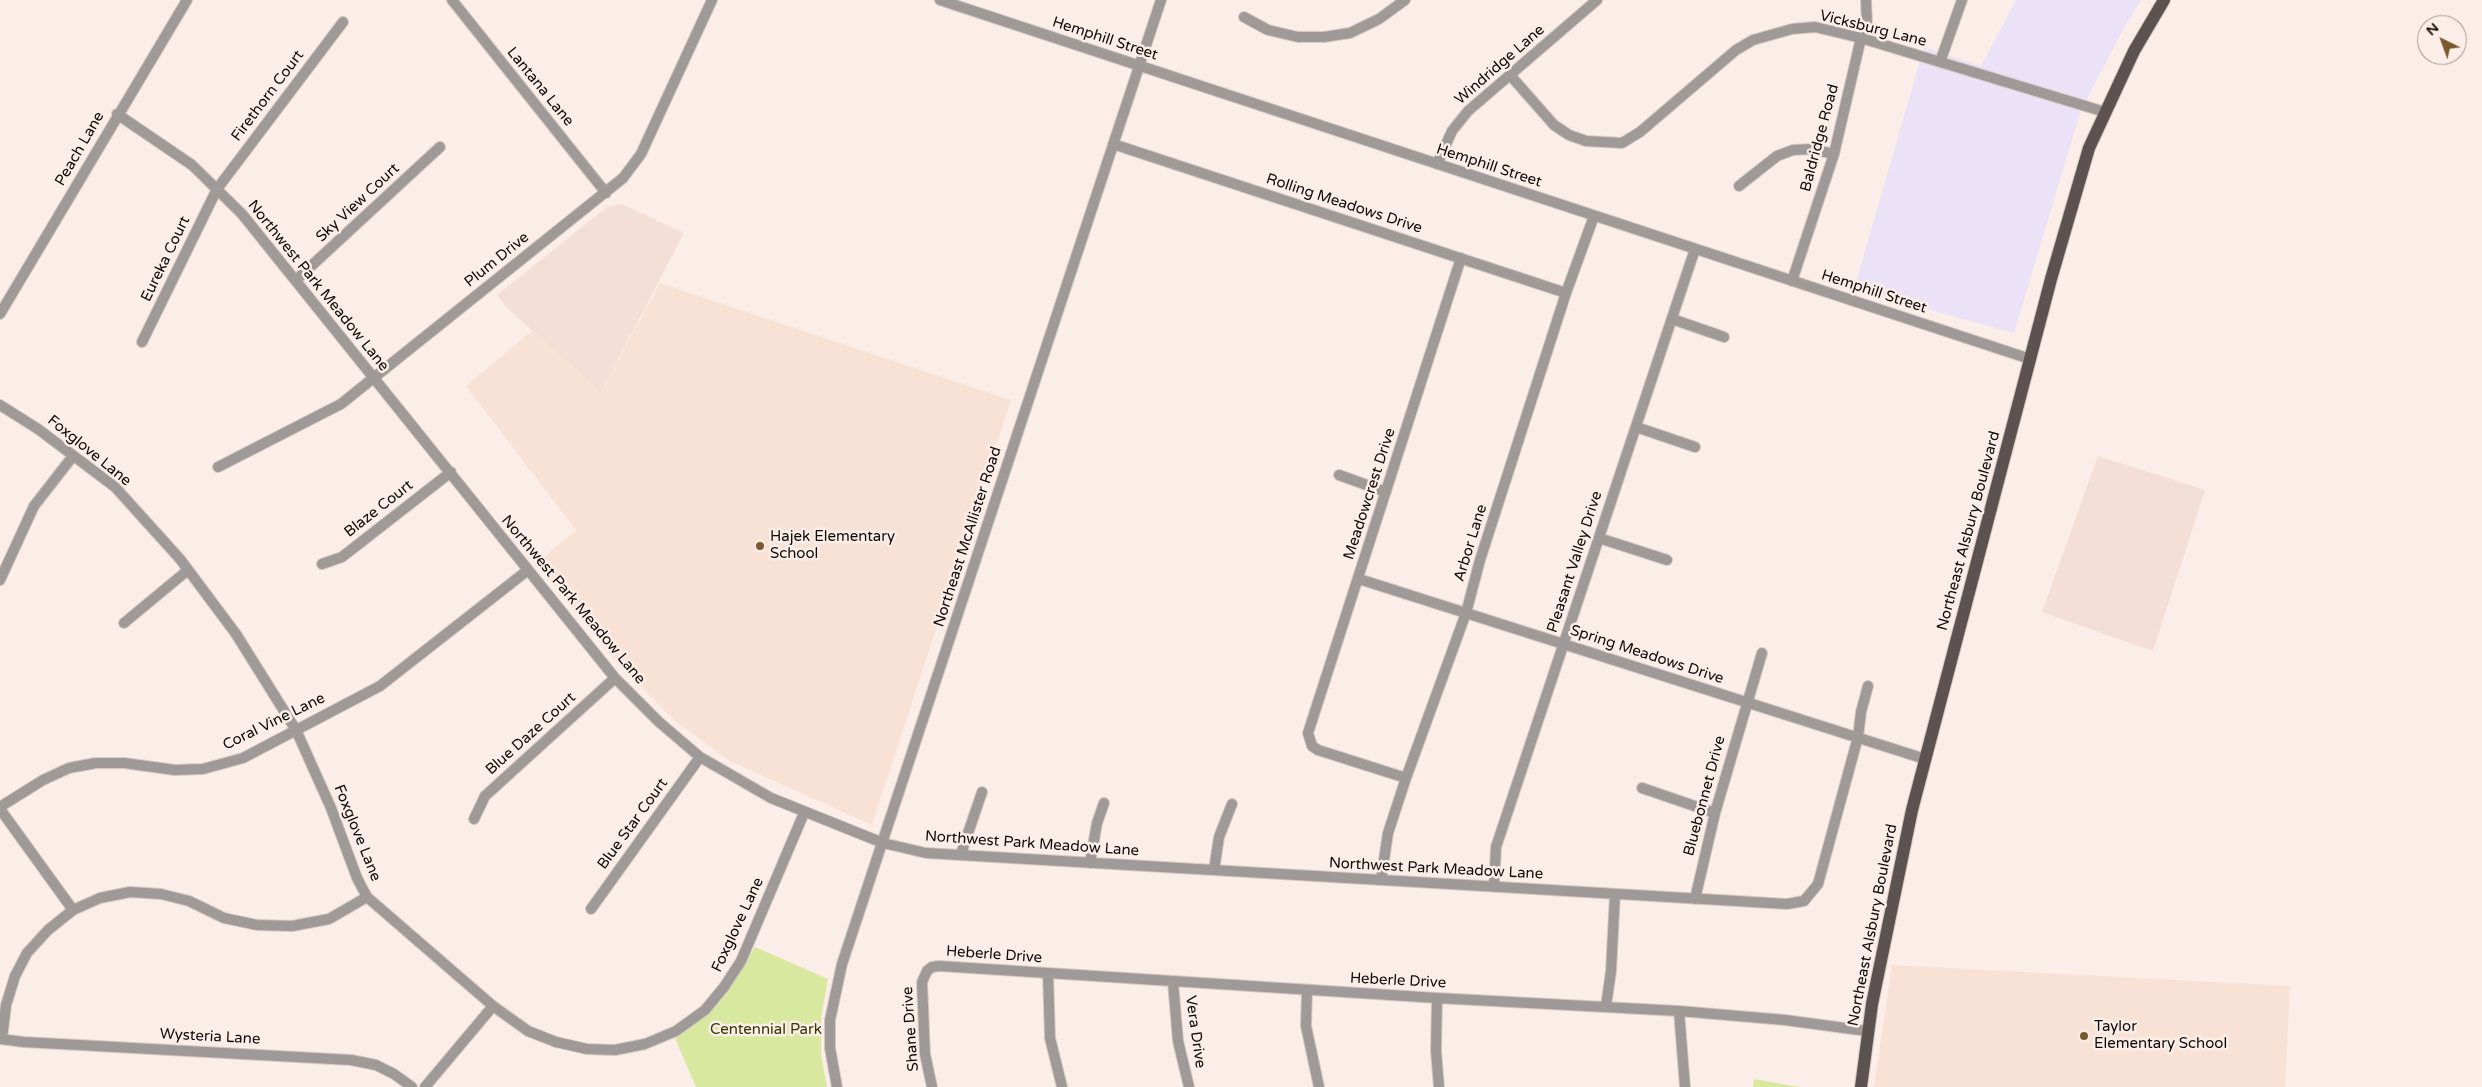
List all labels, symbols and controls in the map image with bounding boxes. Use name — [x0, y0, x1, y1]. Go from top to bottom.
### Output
street label: Vicksburg Lane — [1818, 7, 1928, 51]
street label: Hemphill Street — [1050, 13, 1160, 65]
north arrow — [2417, 15, 2467, 65]
text: N — [2422, 19, 2442, 39]
street label: Windridge Lane — [1452, 21, 1548, 109]
street label: Lantana Lane — [503, 44, 577, 130]
street label: Firethorn Court — [228, 47, 308, 145]
street label: Baldridge Road — [1797, 82, 1843, 194]
street label: Peach Lane — [52, 109, 108, 189]
street label: Hemphill Street — [1434, 140, 1544, 192]
street label: Sky View Court — [313, 160, 403, 246]
street label: Rolling Meadows Drive — [1264, 170, 1424, 238]
street label: Northwest Park Meadow Lane — [243, 197, 393, 375]
street label: Eureka Court — [138, 213, 194, 305]
street label: Plum Drive — [461, 229, 533, 291]
street label: Hemphill Street — [1819, 266, 1929, 318]
street label: Foxglove Lane — [44, 412, 134, 490]
street label: Meadowcrest Drive — [1340, 426, 1400, 562]
street label: Northeast Alsbury Boulevard — [1934, 429, 2004, 633]
street label: Northeast McAllister Road — [930, 445, 1006, 629]
street label: Blaze Court — [341, 477, 417, 541]
street label: Pleasant Valley Drive — [1544, 489, 1606, 635]
street label: Arbor Lane — [1451, 502, 1491, 584]
street label: Northwest Park Meadow Lane — [497, 512, 649, 688]
place label: Hajek Elementary School — [770, 528, 895, 563]
marker: Hajek Elementary School — [754, 540, 766, 552]
street label: Spring Meadows Drive — [1568, 622, 1726, 688]
street label: Blue Daze Court — [482, 689, 580, 779]
street label: Coral Vine Lane — [220, 690, 328, 754]
street label: Bluebonnet Drive — [1680, 734, 1730, 858]
street label: Blue Star Court — [594, 775, 672, 873]
street label: Foxglove Lane — [329, 782, 385, 884]
street label: Northeast Alsbury Boulevard — [1845, 822, 1901, 1028]
street label: Northwest Park Meadow Lane — [924, 828, 1140, 860]
street label: Northwest Park Meadow Lane — [1328, 854, 1544, 884]
street label: Foxglove Lane — [708, 875, 768, 975]
street label: Heberle Drive — [945, 943, 1043, 967]
street label: Heberle Drive — [1349, 969, 1447, 993]
street label: Shane Drive — [899, 986, 923, 1072]
street label: Vera Drive — [1181, 995, 1209, 1069]
place label: Taylor Elementary School — [2094, 1018, 2227, 1053]
park label: Centennial Park — [710, 1021, 822, 1039]
street label: Wysteria Lane — [159, 1025, 261, 1049]
marker: Taylor Elementary School — [2078, 1030, 2090, 1042]

